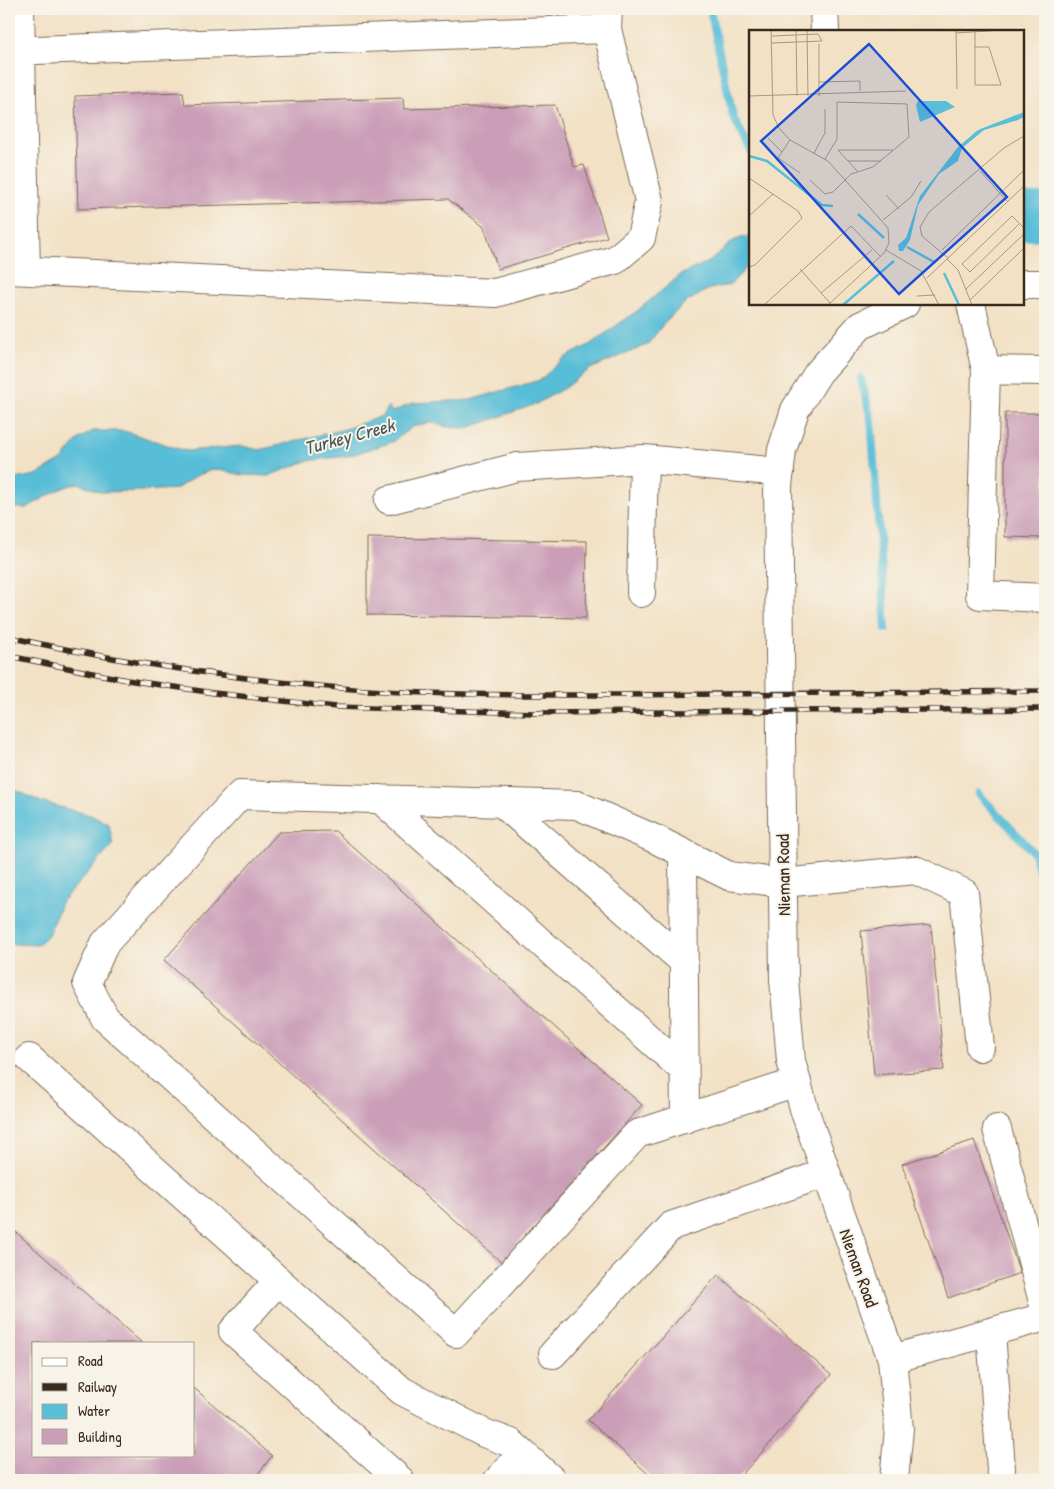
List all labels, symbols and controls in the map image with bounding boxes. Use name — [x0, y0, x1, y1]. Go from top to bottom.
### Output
inset map — [749, 30, 1024, 305]
water label: Turkey Creek — [301, 411, 399, 461]
street label: Nieman Road — [770, 834, 796, 916]
street label: Nieman Road — [833, 1225, 885, 1311]
legend — [32, 1342, 195, 1456]
text: Road — [78, 1350, 103, 1371]
text: Railway — [78, 1376, 117, 1397]
text: Water — [78, 1400, 110, 1421]
text: Building — [78, 1426, 122, 1447]

